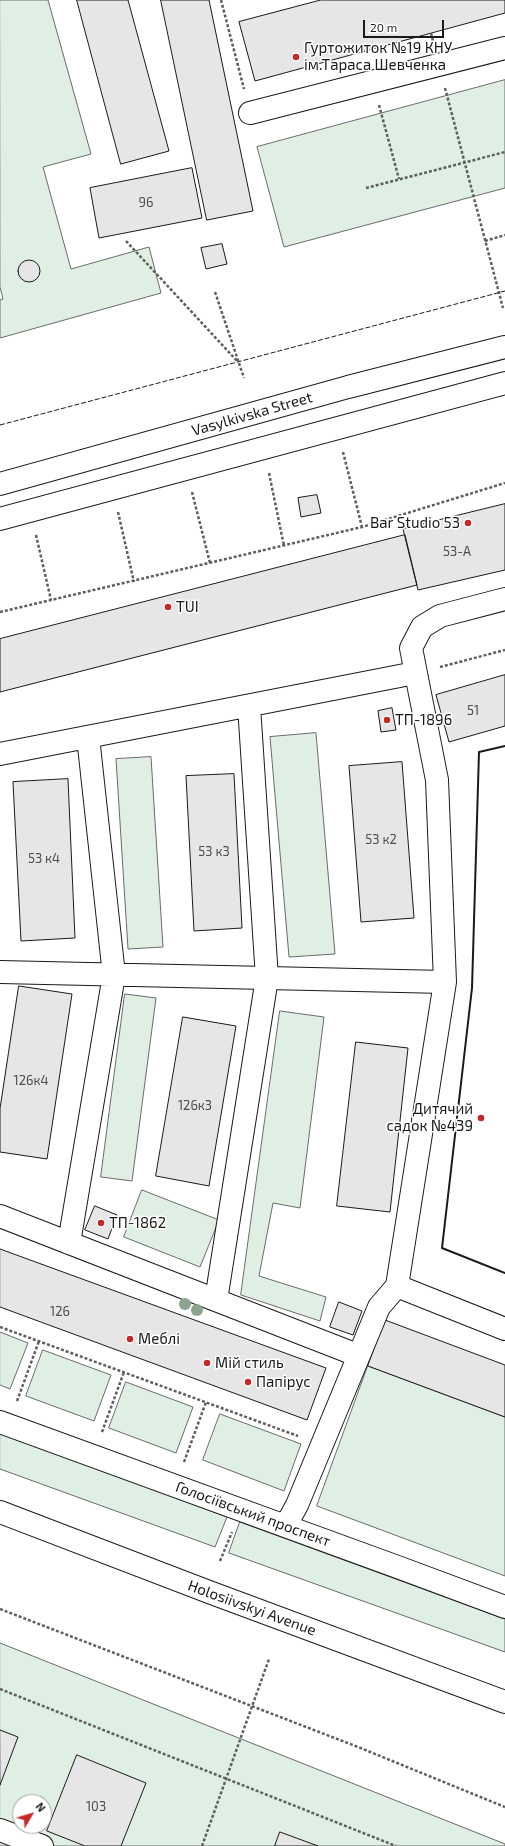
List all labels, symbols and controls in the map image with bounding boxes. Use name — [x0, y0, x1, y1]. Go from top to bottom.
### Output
scale bar — [365, 12, 446, 38]
text: 20 m — [370, 20, 397, 34]
place label: Гуртожиток №19 КНУ ім.Тараса Шевченка — [304, 39, 452, 74]
marker: Гуртожиток №19 КНУ ім.Тараса Шевченка — [291, 52, 301, 62]
house number: 96 — [139, 195, 153, 211]
street label: Vasylkivska Street — [190, 388, 314, 440]
place label: Bar Studio 53 — [370, 514, 460, 532]
marker: Bar Studio 53 — [463, 518, 473, 528]
house number: 53-А — [443, 544, 471, 560]
place label: TUI — [176, 598, 199, 616]
marker: TUI — [163, 602, 173, 612]
house number: 51 — [467, 703, 479, 719]
place label: ТП-1896 — [395, 711, 452, 729]
marker: ТП-1896 — [382, 715, 392, 725]
house number: 53 к2 — [365, 832, 397, 848]
house number: 53 к3 — [198, 844, 230, 860]
house number: 53 к4 — [28, 851, 60, 867]
house number: 126к4 — [14, 1073, 48, 1089]
house number: 126к3 — [178, 1098, 212, 1114]
place label: Дитячий садок №439 — [386, 1100, 473, 1135]
marker: Дитячий садок №439 — [476, 1113, 486, 1123]
place label: ТП-1862 — [109, 1214, 166, 1232]
marker: ТП-1862 — [96, 1218, 106, 1228]
house number: 126 — [50, 1304, 70, 1320]
place label: Меблі — [138, 1330, 180, 1348]
marker: Меблі — [125, 1334, 135, 1344]
place label: Мій стиль — [215, 1354, 284, 1372]
marker: Мій стиль — [202, 1358, 212, 1368]
place label: Папірус — [256, 1373, 311, 1391]
marker: Папірус — [243, 1377, 253, 1387]
street label: Голосіївський проспект — [173, 1478, 333, 1550]
street label: Holosiivskyi Avenue — [185, 1576, 319, 1640]
north arrow — [12, 1794, 52, 1834]
house number: 103 — [86, 1799, 106, 1815]
text: N — [33, 1800, 49, 1814]

